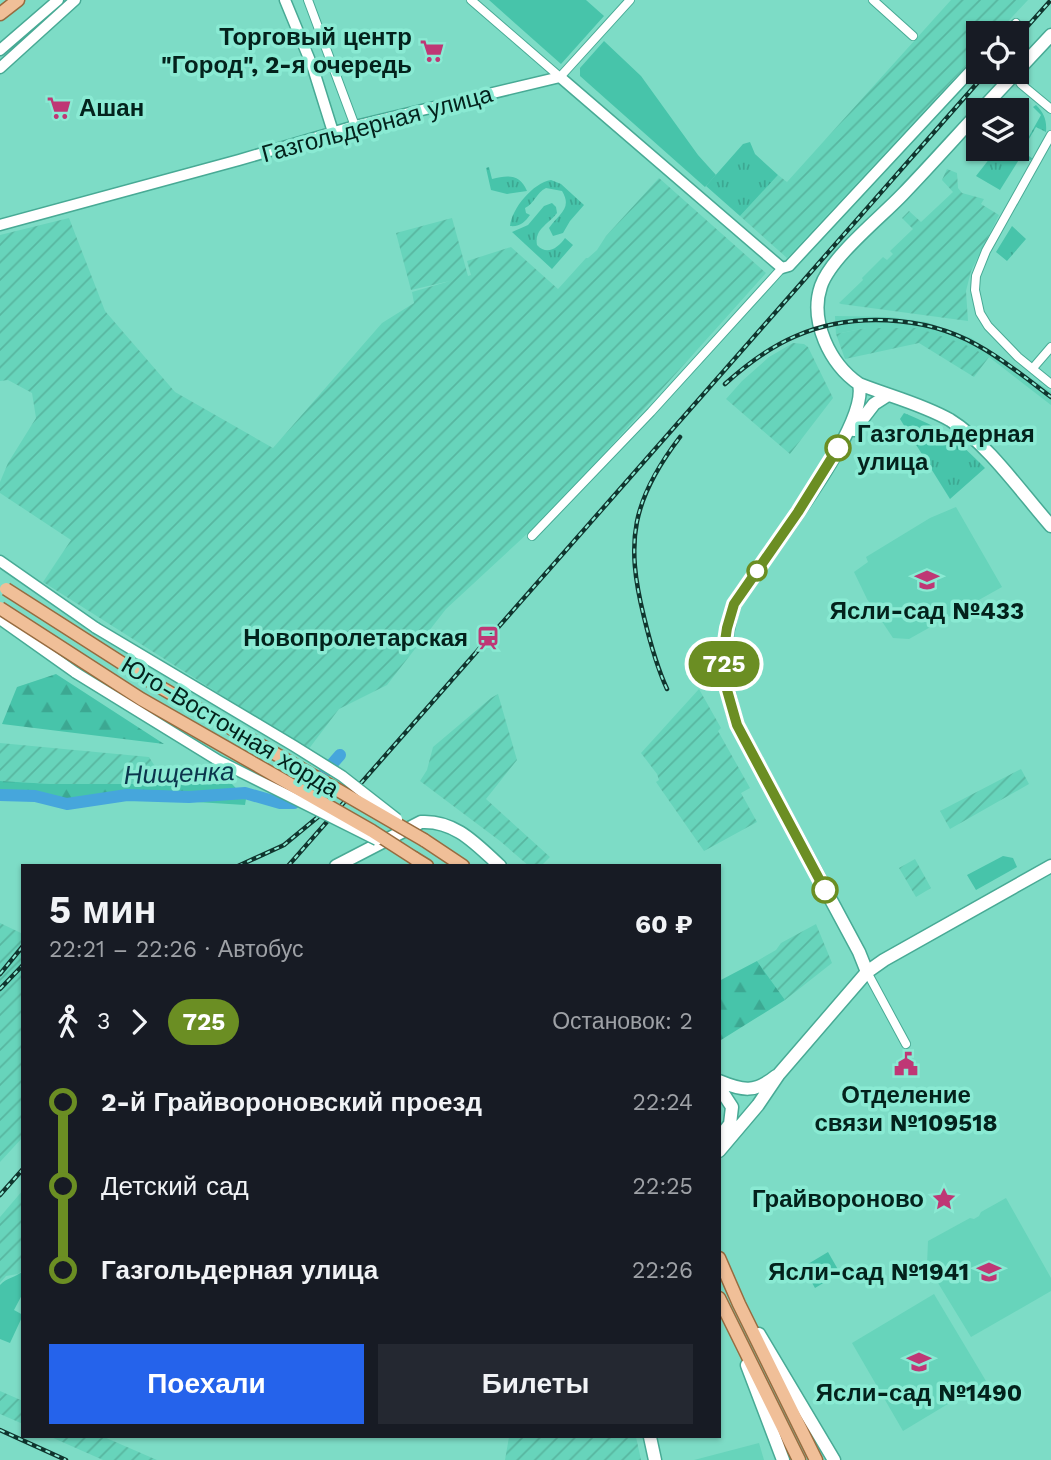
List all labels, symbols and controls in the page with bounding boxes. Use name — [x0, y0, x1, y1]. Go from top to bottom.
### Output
map controls — [966, 21, 1029, 161]
button: locate — [966, 21, 1029, 84]
place label: Торговый центр "Город", 2-я очередь — [161, 23, 412, 79]
supermarket icon: Торговый центр "Город", 2-я очередь — [418, 37, 446, 65]
street label: Газгольдерная улица — [259, 80, 496, 168]
supermarket icon: Ашан — [45, 94, 73, 122]
place label: Ашан — [79, 94, 144, 122]
button: layers — [966, 98, 1029, 161]
place label: Газгольдерная улица — [857, 420, 1035, 476]
marker: Газгольдерная улица — [825, 435, 851, 461]
unlabelled marker — [747, 561, 767, 581]
school or university icon: Ясли-сад №433 — [913, 566, 941, 594]
place label: Ясли-сад №433 — [830, 597, 1024, 625]
place label: Новопролетарская — [243, 624, 468, 652]
station icon: Новопролетарская — [474, 624, 502, 652]
line badge: 725 — [684, 641, 764, 687]
text: 725 — [703, 650, 745, 678]
street label: Юго-Восточная хорда — [116, 651, 344, 803]
water label: Нищенка — [123, 756, 235, 790]
unlabelled marker — [812, 877, 838, 903]
text: 5 мин — [49, 888, 156, 932]
text: 60 ₽ — [635, 909, 693, 939]
text: 22:21 – 22:26 · Автобус — [49, 936, 303, 963]
icon: walk — [49, 1003, 87, 1041]
icon: forward — [120, 1003, 158, 1041]
text: 3 — [97, 1008, 110, 1035]
text: 725 — [182, 1008, 225, 1036]
text: Остановок: 2 — [552, 1008, 693, 1035]
public building icon: Отделение связи №109518 — [892, 1050, 920, 1078]
place label: Отделение связи №109518 — [814, 1081, 998, 1137]
text: 2-й Грайвороновский проезд — [101, 1087, 482, 1117]
text: 22:24 — [633, 1089, 693, 1116]
text: Детский сад — [101, 1171, 249, 1201]
text: 22:25 — [633, 1173, 693, 1200]
place label: Грайвороново — [752, 1185, 924, 1213]
place icon: Грайвороново — [930, 1185, 958, 1213]
text: Газгольдерная улица — [101, 1255, 378, 1285]
text: 22:26 — [632, 1257, 693, 1284]
place label: Ясли-сад №1941 — [768, 1258, 969, 1286]
school or university icon: Ясли-сад №1941 — [975, 1258, 1003, 1286]
button: Поехали — [49, 1344, 364, 1424]
button: Билеты — [378, 1344, 693, 1424]
school or university icon: Ясли-сад №1490 — [905, 1348, 933, 1376]
place label: Ясли-сад №1490 — [816, 1379, 1022, 1407]

